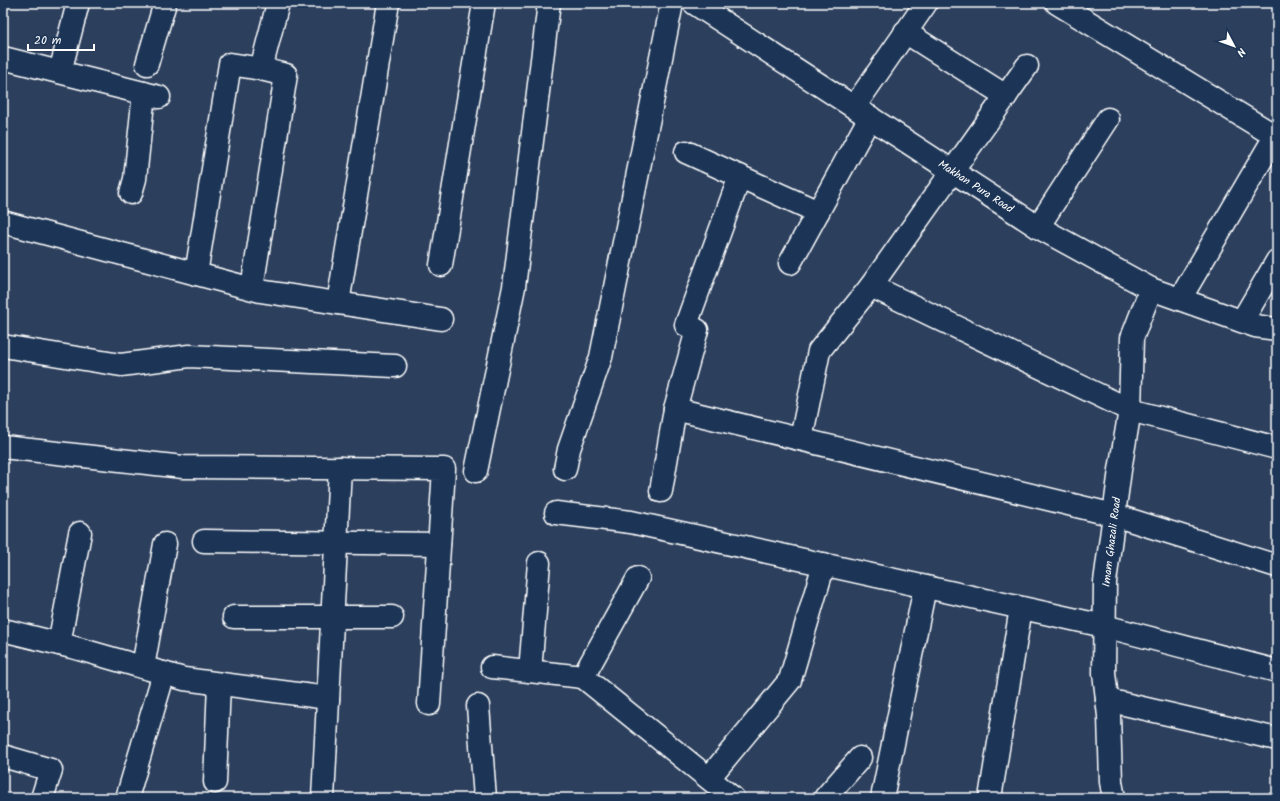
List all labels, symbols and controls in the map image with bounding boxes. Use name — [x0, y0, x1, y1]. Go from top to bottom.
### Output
scale bar — [28, 26, 94, 52]
north arrow — [1214, 26, 1254, 66]
text: 20 m — [34, 31, 62, 50]
text: N — [1232, 43, 1250, 60]
street label: Makhan Pura Road — [934, 156, 1017, 218]
street label: Imam Ghazali Road — [1098, 496, 1126, 588]

